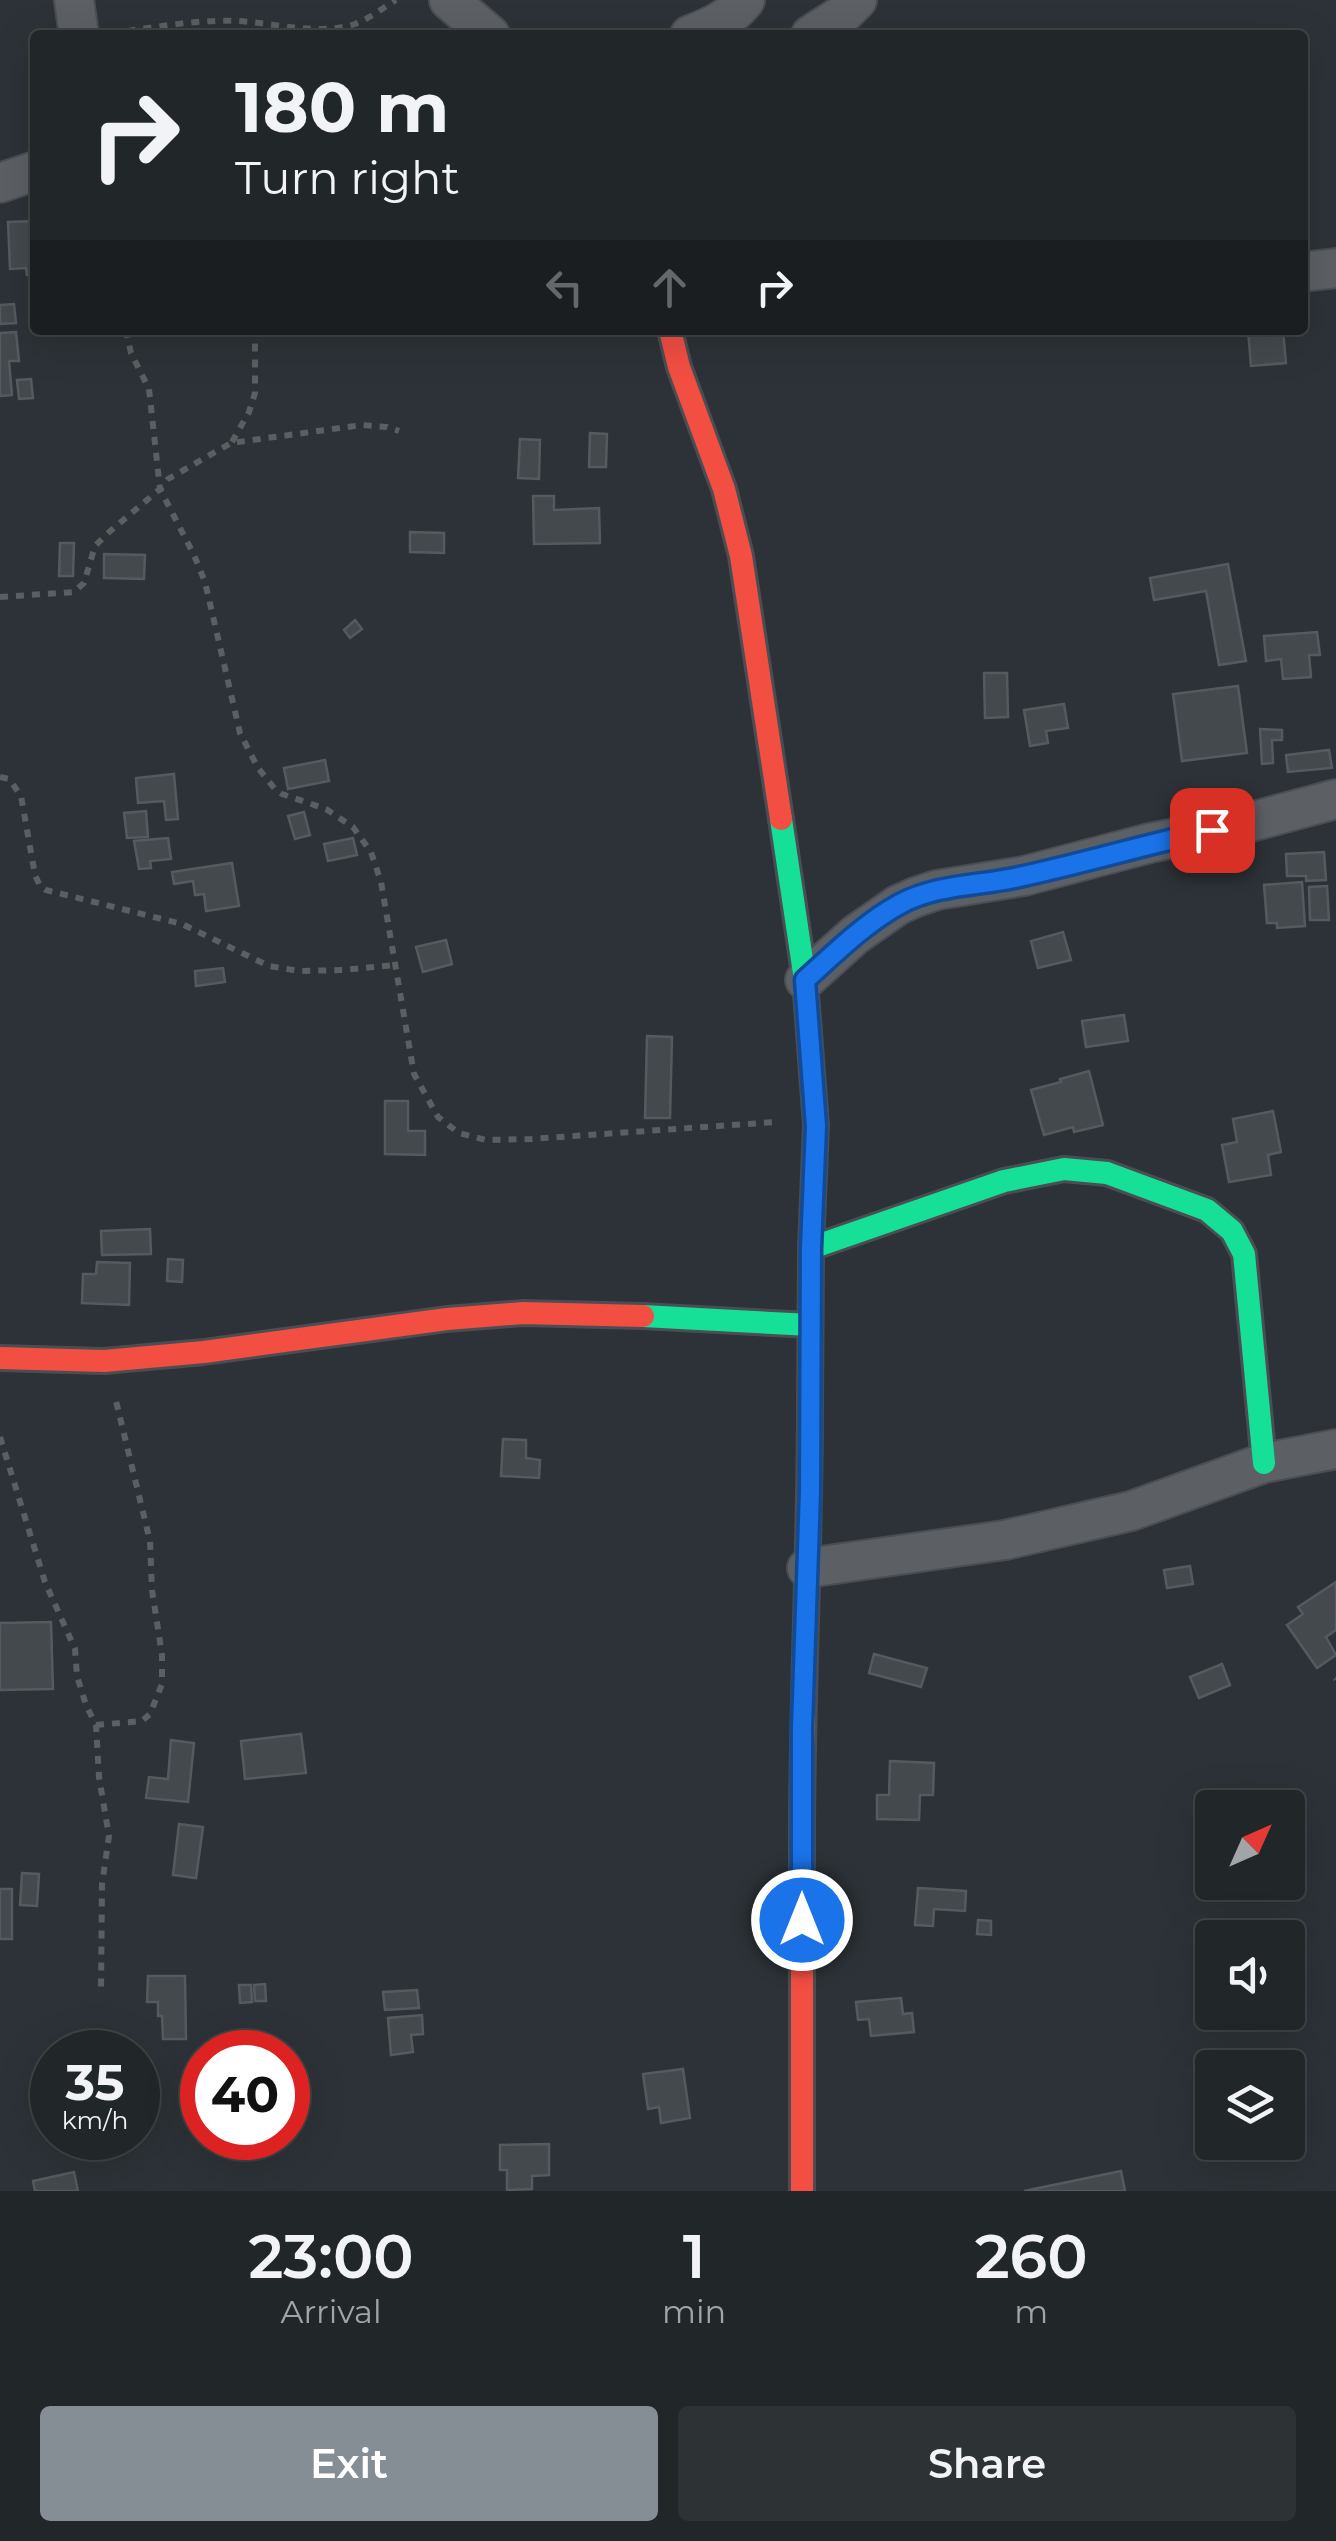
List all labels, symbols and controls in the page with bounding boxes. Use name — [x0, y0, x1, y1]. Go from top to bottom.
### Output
text: 180 m — [235, 64, 449, 150]
icon: right — [70, 70, 200, 200]
text: Turn right — [235, 150, 460, 205]
icon: left — [537, 260, 592, 315]
icon: ahead — [642, 260, 697, 315]
icon: right — [747, 260, 802, 315]
pin — [1170, 788, 1255, 873]
icon: arrive — [1185, 803, 1240, 858]
north arrow — [1195, 1790, 1305, 1900]
map controls — [1195, 1790, 1305, 2160]
position arrow — [750, 1868, 854, 1972]
button: sound — [1195, 1920, 1305, 2030]
speed limit sign: 40 — [180, 2030, 310, 2160]
button: layers — [1195, 2050, 1305, 2160]
text: 35 — [66, 2052, 124, 2113]
text: km/h — [62, 2105, 128, 2135]
text: 23:00 — [248, 2220, 414, 2293]
text: 1 — [683, 2220, 706, 2293]
text: 260 — [975, 2220, 1088, 2293]
text: Arrival — [281, 2292, 382, 2331]
text: min — [662, 2292, 726, 2331]
text: m — [1014, 2292, 1048, 2331]
button: Exit — [40, 2406, 658, 2521]
button: Share — [678, 2406, 1296, 2521]

